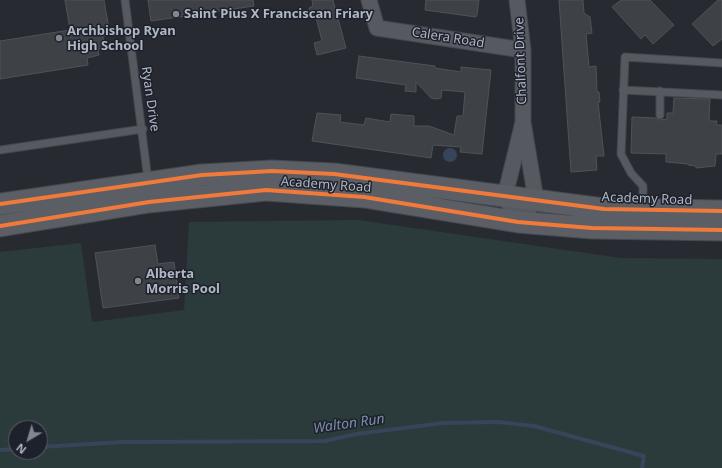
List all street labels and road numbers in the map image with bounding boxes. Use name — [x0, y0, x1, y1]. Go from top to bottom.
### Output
street label: Chalfont Drive — [512, 17, 530, 105]
street label: Calera Road — [411, 25, 485, 51]
street label: Ryan Drive — [138, 65, 162, 133]
street label: Academy Road — [280, 174, 372, 196]
street label: Academy Road — [601, 190, 693, 208]

